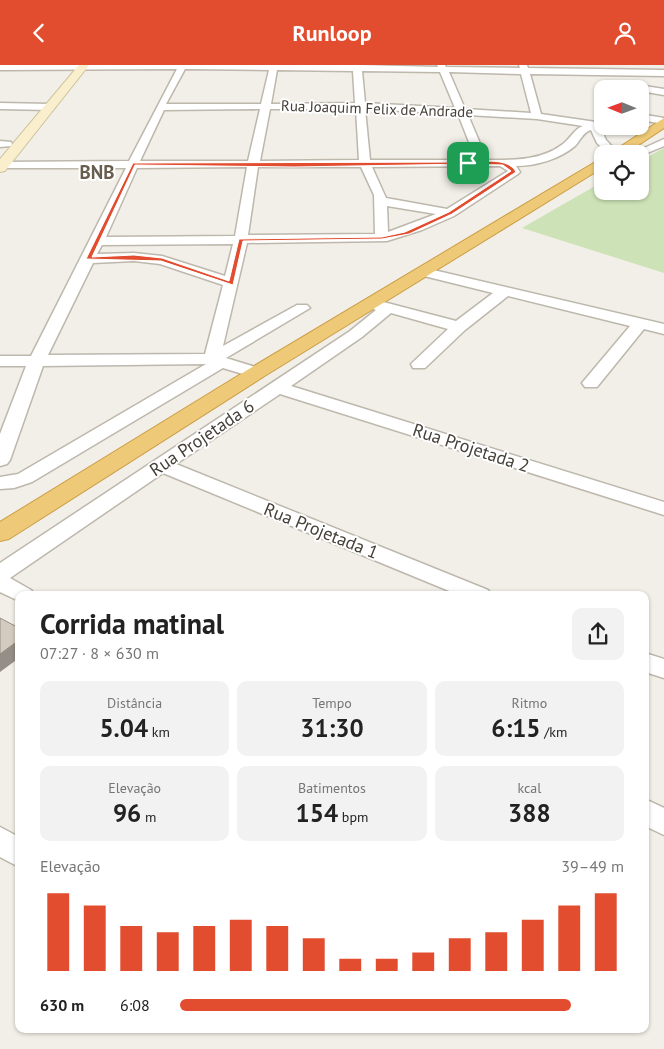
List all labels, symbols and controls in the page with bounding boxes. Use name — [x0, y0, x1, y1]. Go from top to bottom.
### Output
icon: back — [25, 19, 53, 47]
text: Runloop — [292, 19, 372, 47]
icon: person — [611, 19, 639, 47]
north arrow — [594, 80, 649, 135]
map controls — [594, 80, 649, 200]
street label: Rua Joaquim Felix de Andrade — [281, 96, 473, 121]
pin — [447, 142, 489, 184]
button: locate — [594, 145, 649, 200]
icon: arrive — [454, 149, 482, 177]
district label: BNB — [80, 160, 114, 184]
street label: Rua Projetada 6 — [145, 394, 258, 481]
street label: Rua Projetada 2 — [410, 418, 532, 477]
street label: Rua Projetada 1 — [261, 497, 382, 564]
text: Corrida matinal — [40, 605, 224, 642]
button: share — [572, 608, 624, 660]
text: 07:27 · 8 × 630 m — [40, 643, 159, 663]
text: Distância — [107, 694, 162, 712]
text: Tempo — [312, 694, 352, 712]
text: Ritmo — [511, 694, 547, 712]
text: 5.04 — [99, 712, 148, 744]
text: 31:30 — [300, 712, 364, 744]
text: 6:15 — [491, 712, 541, 744]
text: km — [148, 723, 170, 741]
text: /km — [541, 723, 567, 741]
text: Elevação — [108, 779, 161, 797]
text: Batimentos — [298, 779, 366, 797]
text: kcal — [517, 779, 541, 797]
text: 96 — [113, 797, 141, 829]
text: 154 — [296, 797, 338, 829]
text: 388 — [508, 797, 551, 829]
text: m — [141, 808, 156, 826]
text: bpm — [338, 808, 368, 826]
text: Elevação — [40, 856, 100, 876]
text: 39–49 m — [561, 856, 624, 876]
text: 630 m — [40, 995, 84, 1015]
text: 6:08 — [120, 995, 150, 1015]

